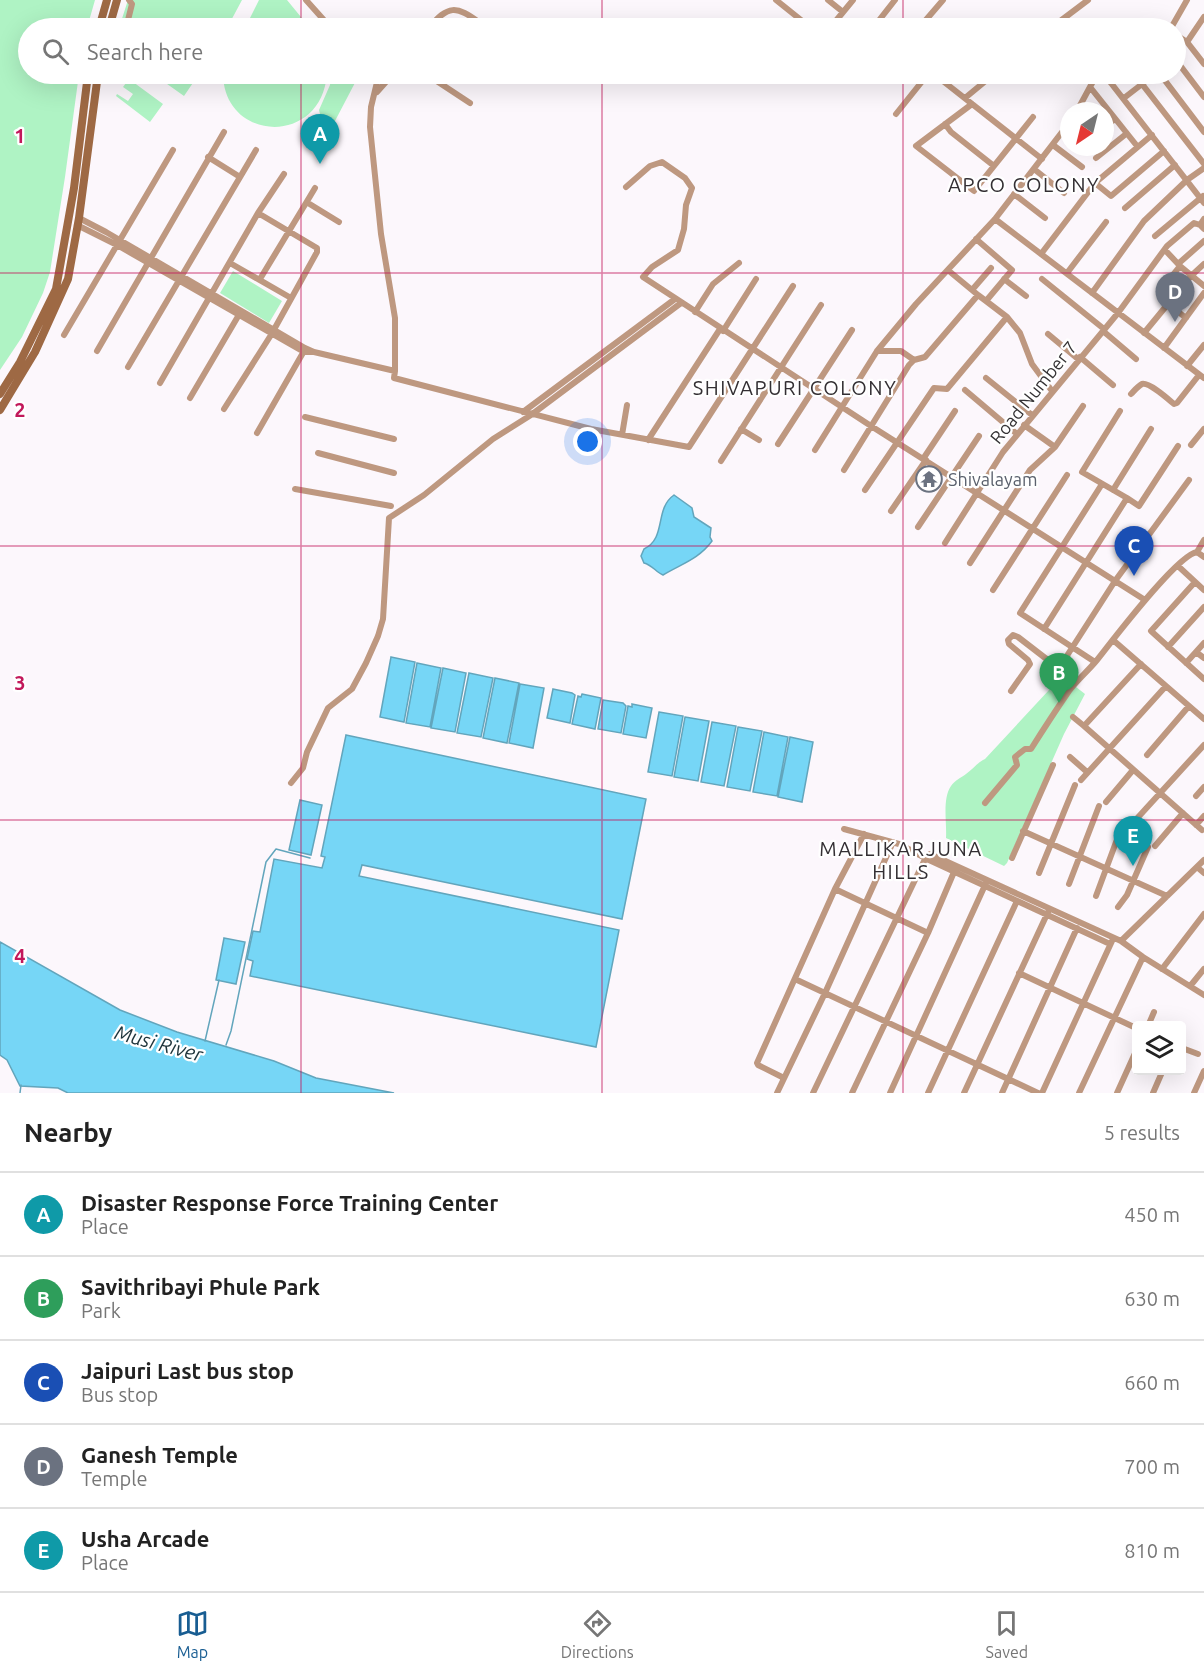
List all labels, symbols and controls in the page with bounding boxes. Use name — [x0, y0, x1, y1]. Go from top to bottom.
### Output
search box — [18, 18, 1186, 84]
icon: search — [39, 35, 72, 68]
text: Search here — [87, 39, 203, 64]
north arrow — [1060, 102, 1114, 156]
pin: A — [300, 114, 340, 164]
text: 1 — [14, 124, 26, 147]
district label: APCO COLONY — [948, 173, 1100, 196]
pin: D — [1156, 272, 1194, 322]
street label: Road Number 7 — [986, 337, 1080, 447]
district label: SHIVAPURI COLONY — [693, 376, 897, 399]
text: 2 — [14, 398, 26, 421]
your location — [573, 427, 602, 456]
temple icon: Shivalayam — [914, 464, 944, 494]
place label: Shivalayam — [948, 469, 1038, 489]
pin: C — [1114, 526, 1154, 576]
pin: B — [1040, 654, 1078, 703]
text: 3 — [14, 671, 26, 694]
pin: E — [1114, 816, 1152, 866]
district label: MALLIKARJUNA HILLS — [819, 837, 983, 883]
text: 4 — [14, 944, 26, 967]
water label: Musi River — [112, 1020, 207, 1066]
map controls — [1132, 1021, 1186, 1075]
button: layers — [1132, 1021, 1186, 1075]
text: Nearby — [24, 1118, 112, 1147]
text: 5 results — [1104, 1121, 1180, 1144]
text: Disaster Response Force Training Center — [81, 1190, 498, 1215]
text: A — [36, 1203, 51, 1226]
text: 450 m — [1124, 1203, 1180, 1226]
text: Place — [81, 1215, 129, 1238]
text: Savithribayi Phule Park — [81, 1274, 320, 1299]
text: B — [37, 1287, 50, 1310]
text: 630 m — [1124, 1287, 1180, 1310]
text: Park — [81, 1299, 121, 1322]
text: Jaipuri Last bus stop — [81, 1358, 294, 1383]
text: C — [37, 1371, 50, 1394]
text: 660 m — [1124, 1371, 1180, 1394]
text: Bus stop — [81, 1383, 158, 1406]
text: Ganesh Temple — [81, 1442, 238, 1467]
text: D — [36, 1455, 51, 1478]
text: 700 m — [1124, 1455, 1180, 1478]
text: Temple — [81, 1467, 147, 1490]
text: Usha Arcade — [81, 1526, 209, 1551]
text: E — [38, 1539, 49, 1562]
text: 810 m — [1124, 1539, 1180, 1562]
text: Place — [81, 1551, 129, 1574]
tab: Map — [176, 1607, 209, 1661]
tab: Directions — [561, 1607, 634, 1661]
tab: Saved — [986, 1607, 1028, 1661]

